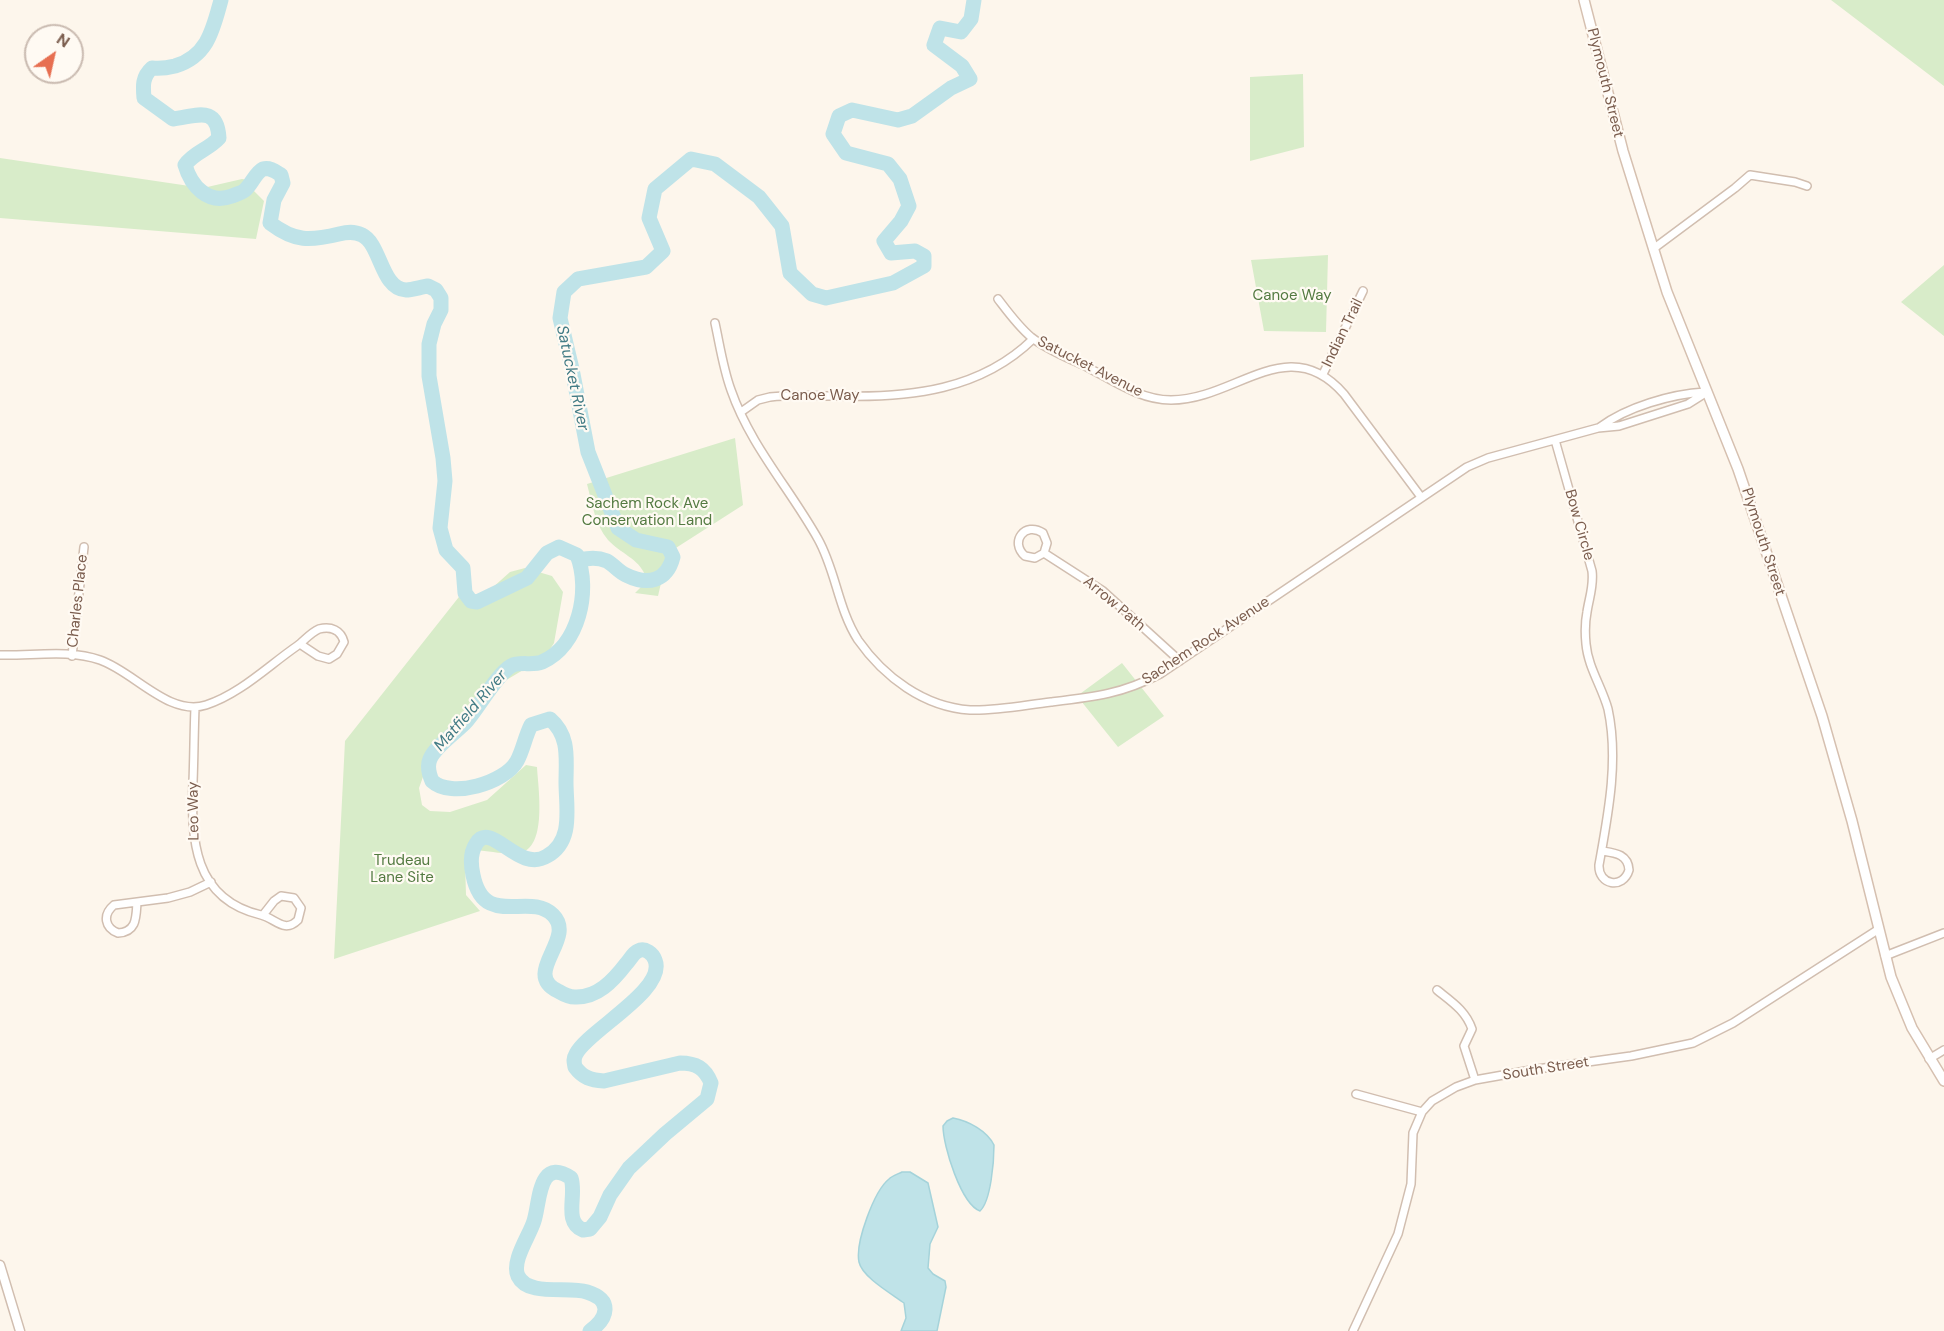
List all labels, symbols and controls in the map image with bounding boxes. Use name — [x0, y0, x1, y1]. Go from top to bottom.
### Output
north arrow — [24, 24, 84, 84]
street label: Plymouth Street — [1583, 26, 1627, 140]
text: N — [53, 28, 74, 52]
park label: Canoe Way — [1253, 287, 1331, 305]
street label: Indian Trail — [1319, 296, 1367, 370]
water label: Satucket River — [551, 324, 593, 432]
street label: Satucket Avenue — [1034, 333, 1146, 401]
street label: Canoe Way — [781, 387, 859, 405]
street label: Plymouth Street — [1737, 486, 1789, 598]
street label: Bow Circle — [1560, 487, 1598, 563]
park label: Sachem Rock Ave Conservation Land — [582, 495, 712, 530]
street label: Charles Place — [64, 553, 92, 649]
street label: Arrow Path — [1079, 573, 1149, 635]
street label: Sachem Rock Avenue — [1139, 593, 1273, 689]
water label: Matfield River — [430, 666, 512, 756]
street label: Leo Way — [184, 781, 204, 841]
park label: Trudeau Lane Site — [370, 852, 434, 887]
street label: South Street — [1502, 1053, 1590, 1085]

